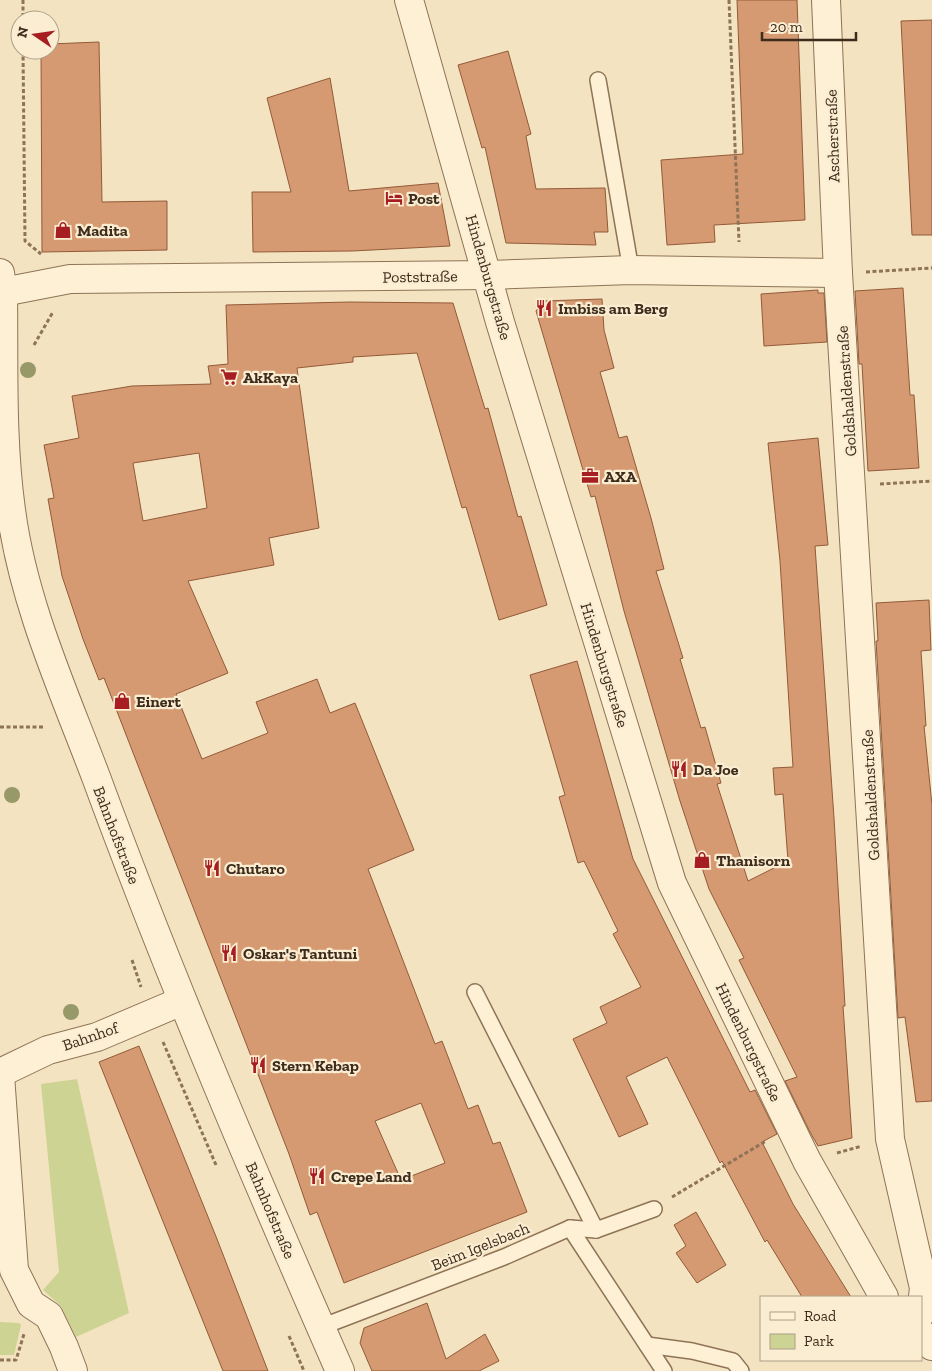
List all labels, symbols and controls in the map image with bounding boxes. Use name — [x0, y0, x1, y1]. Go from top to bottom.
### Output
north arrow — [10, 10, 60, 60]
scale bar — [762, 10, 856, 42]
text: 20 m — [770, 18, 803, 36]
text: N — [13, 25, 32, 39]
street label: Ascherstraße — [821, 89, 844, 183]
hotel icon: Post — [384, 188, 404, 208]
place label: Post — [408, 189, 440, 208]
street label: Hindenburgstraße — [462, 212, 516, 342]
shop icon: Madita — [53, 220, 73, 240]
place label: Madita — [77, 221, 128, 240]
street label: Poststraße — [382, 266, 458, 287]
restaurant icon: Imbiss am Berg — [534, 298, 554, 318]
place label: Imbiss am Berg — [558, 299, 668, 318]
street label: Goldshaldenstraße — [832, 325, 861, 457]
supermarket icon: AkKaya — [219, 367, 239, 387]
place label: AkKaya — [243, 368, 298, 387]
office icon: AXA — [580, 466, 600, 486]
place label: AXA — [604, 467, 637, 486]
street label: Hindenburgstraße — [576, 600, 633, 730]
shop icon: Einert — [112, 691, 132, 711]
place label: Einert — [136, 692, 182, 711]
street label: Goldshaldenstraße — [858, 729, 883, 861]
restaurant icon: Da Joe — [669, 759, 689, 779]
place label: Da Joe — [693, 760, 739, 779]
street label: Bahnhofstraße — [89, 784, 144, 887]
shop icon: Thanisorn — [692, 850, 712, 870]
place label: Thanisorn — [716, 851, 791, 870]
restaurant icon: Chutaro — [202, 858, 222, 878]
place label: Chutaro — [226, 859, 285, 878]
restaurant icon: Oskar's Tantuni — [219, 943, 239, 963]
place label: Oskar's Tantuni — [243, 944, 357, 963]
street label: Hindenburgstraße — [712, 980, 785, 1105]
street label: Bahnhof — [60, 1017, 122, 1055]
restaurant icon: Stern Kebap — [248, 1055, 268, 1075]
place label: Stern Kebap — [272, 1056, 359, 1075]
street label: Bahnhofstraße — [242, 1159, 299, 1261]
restaurant icon: Crepe Land — [307, 1166, 327, 1186]
place label: Crepe Land — [331, 1167, 412, 1186]
street label: Beim Igelsbach — [428, 1218, 532, 1275]
legend — [760, 1296, 922, 1361]
text: Road — [804, 1307, 837, 1325]
text: Park — [804, 1332, 834, 1350]

